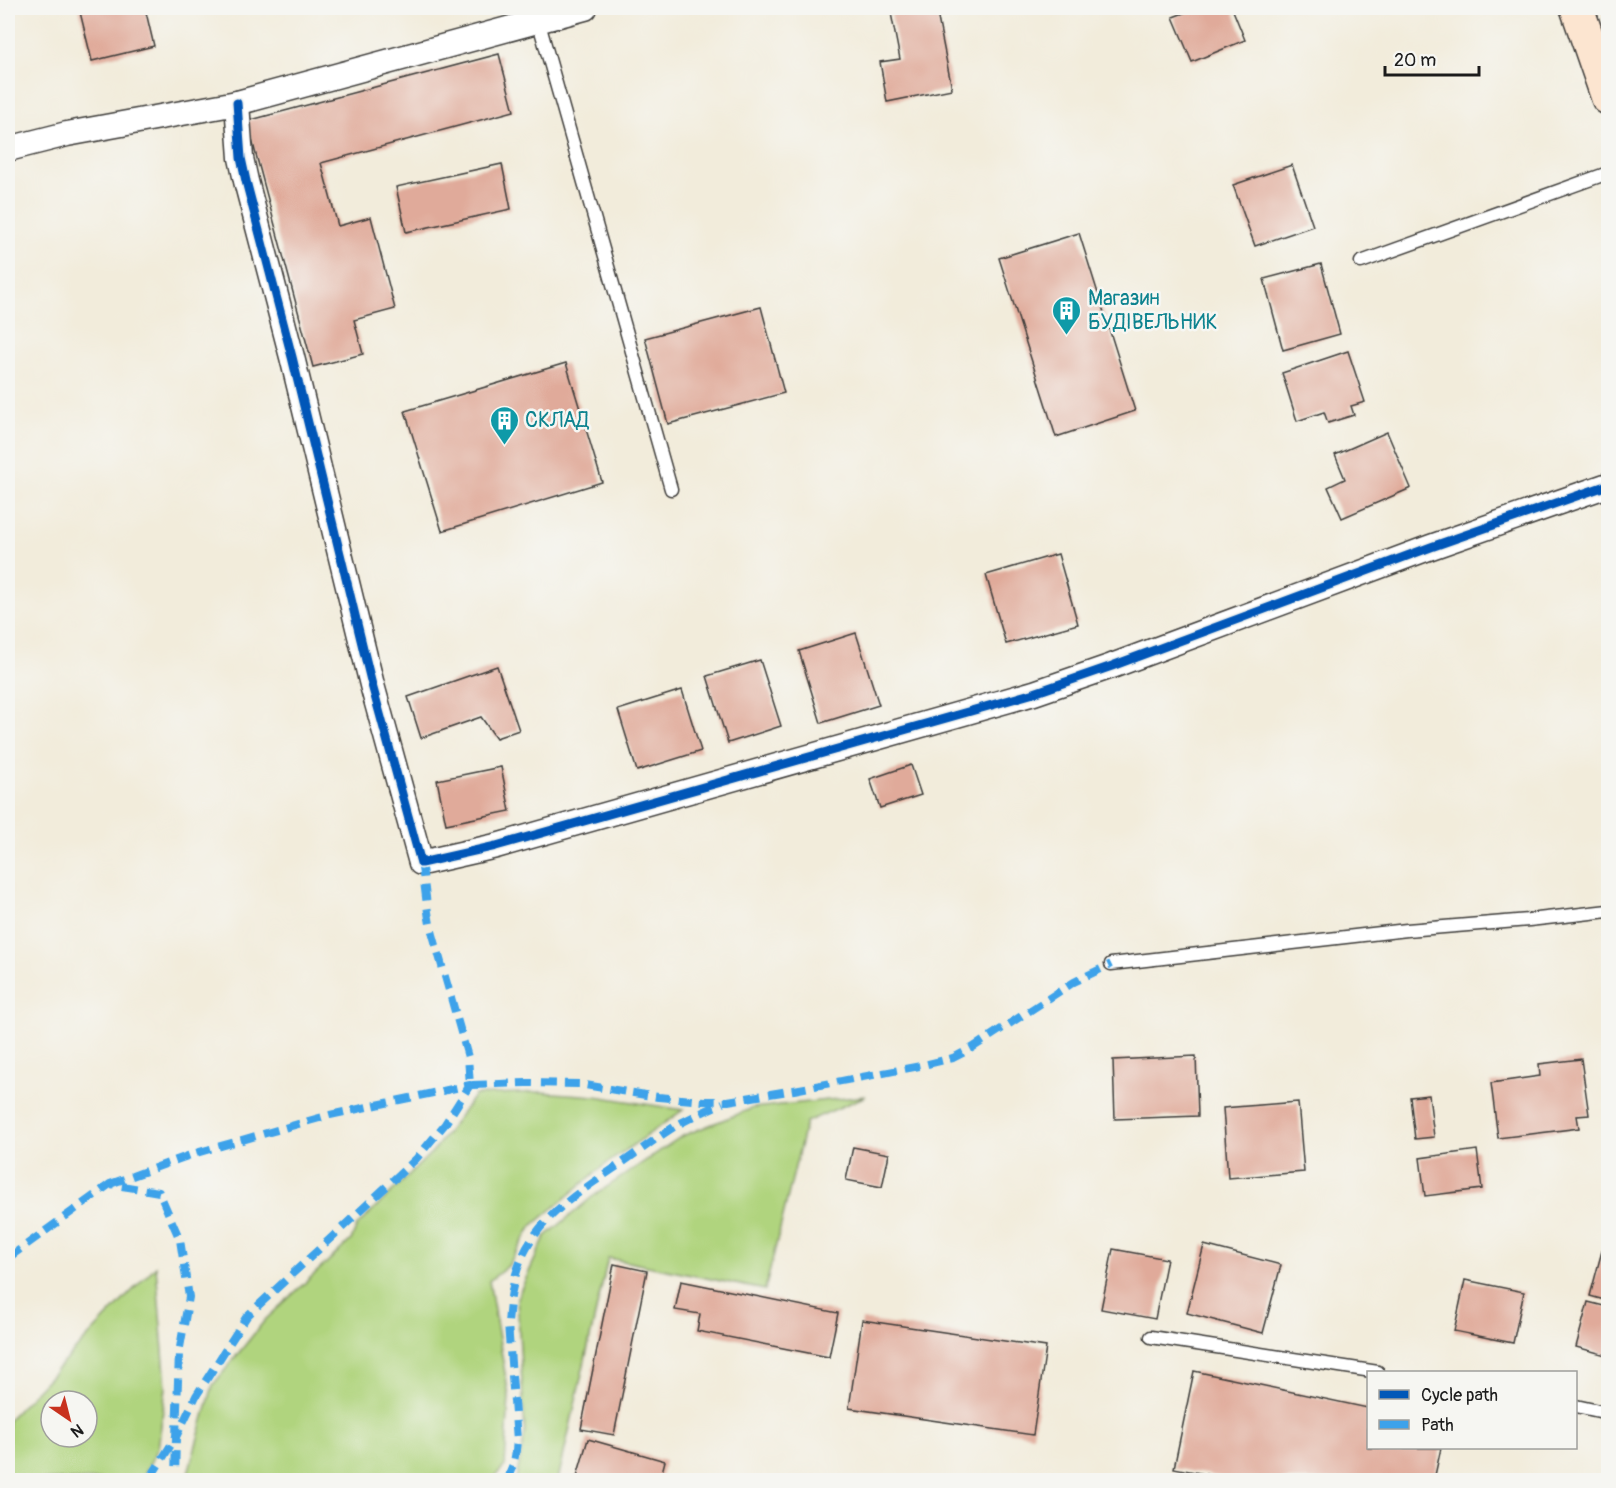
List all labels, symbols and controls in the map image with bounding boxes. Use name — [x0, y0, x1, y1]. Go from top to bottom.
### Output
scale bar — [1385, 39, 1480, 77]
text: 20 m — [1394, 49, 1436, 72]
place label: Магазин БУДІВЕЛЬНИК — [1088, 285, 1218, 336]
building icon: Магазин БУДІВЕЛЬНИК — [1051, 294, 1083, 336]
building icon: СКЛАД — [488, 404, 520, 446]
place label: СКЛАД — [525, 407, 589, 434]
legend — [1367, 1371, 1577, 1449]
text: Cycle path — [1421, 1384, 1498, 1407]
north arrow — [39, 1389, 99, 1449]
text: Path — [1421, 1414, 1454, 1437]
text: N — [67, 1419, 87, 1442]

